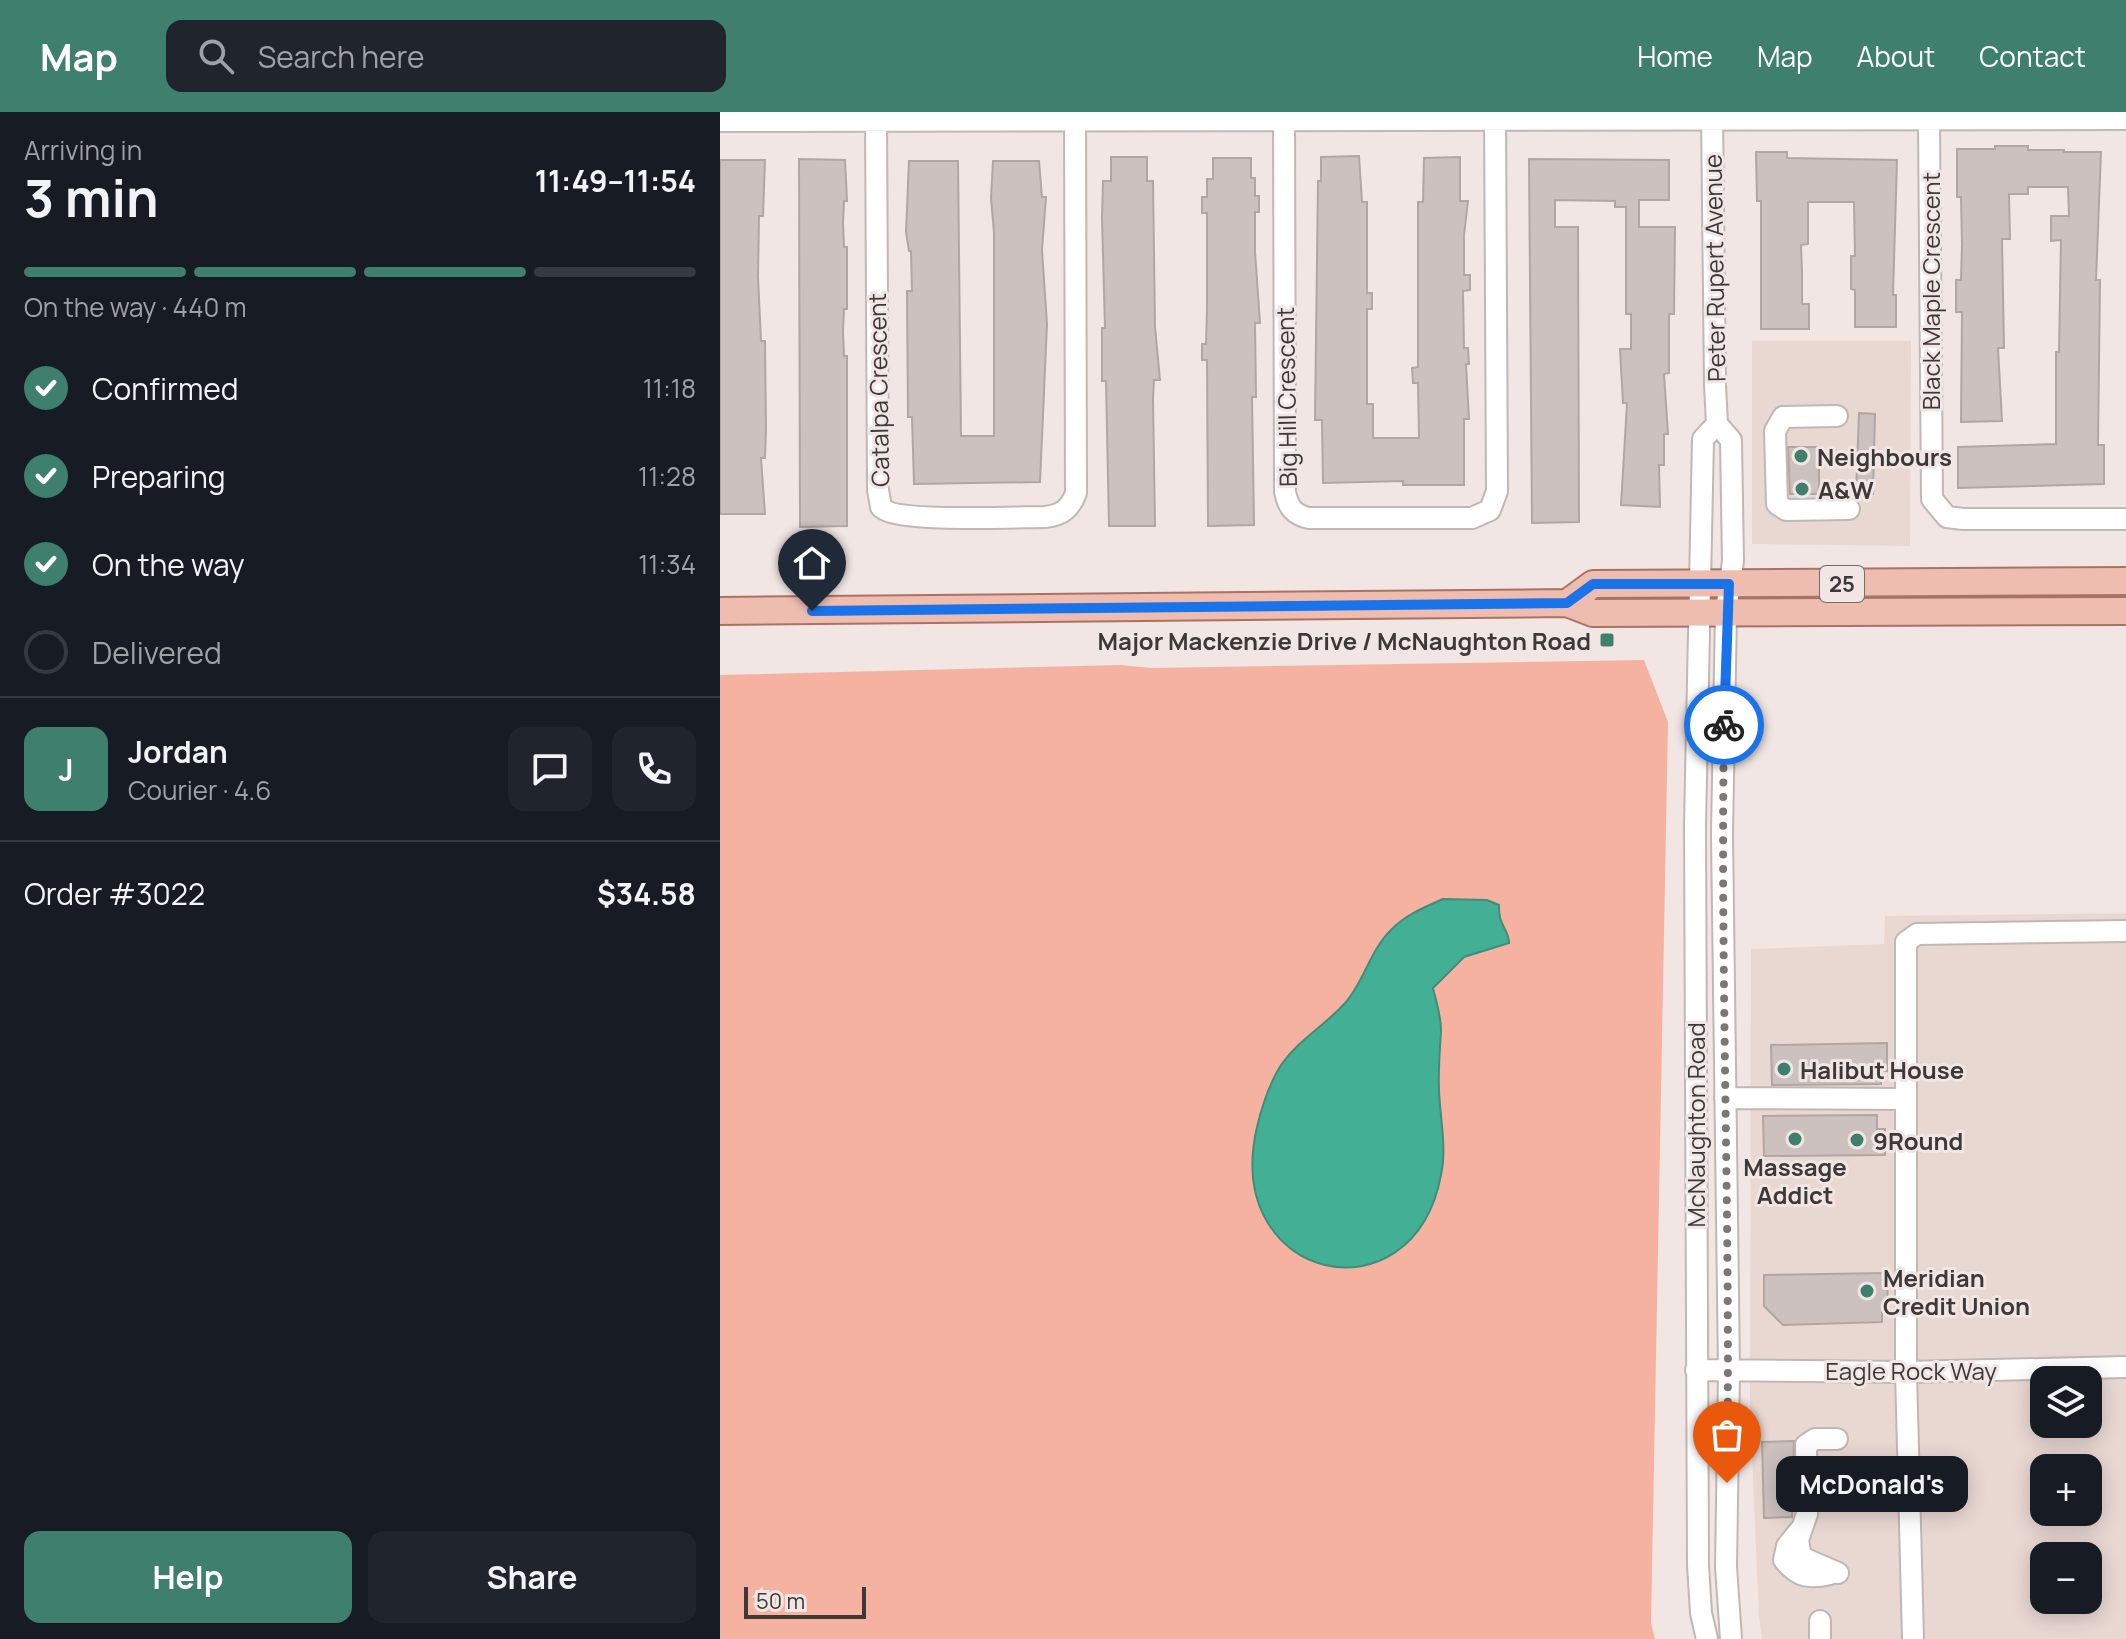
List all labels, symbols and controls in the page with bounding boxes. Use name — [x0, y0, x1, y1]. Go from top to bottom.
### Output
search box — [166, 20, 726, 92]
text: Map — [40, 30, 118, 82]
icon: search — [194, 34, 238, 78]
text: Search here — [258, 36, 425, 77]
text: Home — [1637, 37, 1713, 75]
text: Map — [1757, 37, 1813, 75]
text: About — [1857, 37, 1935, 75]
text: Contact — [1979, 37, 2086, 75]
text: Arriving in — [24, 132, 142, 168]
street label: Peter Rupert Avenue — [1696, 154, 1732, 382]
text: 11:49–11:54 — [535, 160, 696, 201]
text: 3 min — [24, 162, 159, 233]
street label: Black Maple Crescent — [1914, 172, 1947, 410]
text: On the way · 440 m — [24, 289, 247, 325]
street label: Catalpa Crescent — [860, 293, 896, 487]
street label: Big Hill Crescent — [1268, 307, 1304, 487]
icon: check — [24, 366, 68, 410]
text: Confirmed — [92, 368, 239, 409]
text: 11:18 — [643, 370, 696, 406]
place label: Neighbours — [1817, 440, 1952, 473]
marker: Neighbours — [1792, 447, 1810, 465]
icon: check — [24, 454, 68, 498]
text: Preparing — [92, 456, 226, 497]
text: 11:28 — [638, 458, 696, 494]
place label: A&W — [1818, 473, 1874, 506]
marker: A&W — [1793, 480, 1811, 498]
pin — [778, 529, 846, 611]
icon: home — [790, 541, 834, 585]
icon: check — [24, 542, 68, 586]
text: On the way — [92, 544, 245, 585]
text: 11:34 — [638, 546, 696, 582]
road number: 25 — [1820, 566, 1864, 602]
place label: Major Mackenzie Drive / McNaughton Road — [1098, 624, 1591, 657]
marker: Major Mackenzie Drive / McNaughton Road — [1598, 631, 1616, 649]
text: Delivered — [92, 632, 222, 673]
courier — [1684, 685, 1764, 765]
icon: bike — [1702, 703, 1746, 747]
button: chat — [508, 727, 592, 811]
button: phone — [612, 727, 696, 811]
text: Jordan — [128, 731, 228, 772]
text: J — [58, 749, 74, 790]
text: Courier · 4.6 — [128, 772, 271, 808]
text: Order #3022 — [24, 873, 205, 914]
text: $34.58 — [597, 873, 696, 914]
street label: McNaughton Road — [1679, 1022, 1712, 1228]
place label: Halibut House — [1800, 1053, 1964, 1086]
marker: Halibut House — [1775, 1060, 1793, 1078]
place label: 9Round — [1873, 1124, 1963, 1157]
marker: Massage Addict — [1786, 1130, 1804, 1148]
marker: 9Round — [1848, 1131, 1866, 1149]
place label: Massage Addict — [1743, 1150, 1847, 1211]
place label: Meridian Credit Union — [1883, 1261, 2030, 1322]
marker: Meridian Credit Union — [1858, 1282, 1876, 1300]
street label: Eagle Rock Way — [1825, 1354, 1997, 1387]
map controls — [2030, 1366, 2102, 1614]
button: layers — [2030, 1366, 2102, 1438]
pin — [1693, 1401, 1761, 1483]
icon: bag — [1705, 1413, 1749, 1457]
button: + — [2030, 1454, 2102, 1526]
callout: McDonald's — [1775, 1455, 1967, 1511]
text: McDonald's — [1800, 1466, 1944, 1502]
button: Help — [24, 1531, 352, 1623]
button: Share — [368, 1531, 696, 1623]
button: − — [2030, 1542, 2102, 1614]
scale bar — [744, 1583, 866, 1619]
text: 50 m — [756, 1586, 805, 1616]

